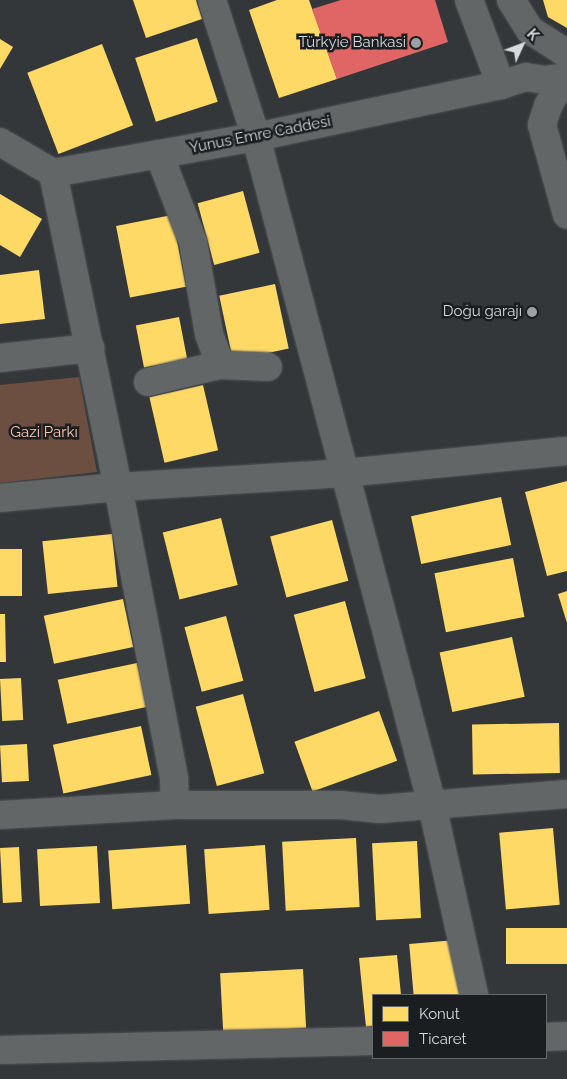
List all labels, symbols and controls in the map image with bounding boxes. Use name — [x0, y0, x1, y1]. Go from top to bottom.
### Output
north arrow — [497, 20, 547, 70]
text: K — [524, 26, 542, 44]
place label: Türkyie Bankasi — [298, 34, 406, 52]
marker: Türkyie Bankasi — [410, 37, 422, 49]
street label: Yunus Emre Caddesi — [188, 112, 332, 158]
place label: Doğu garajı — [443, 303, 522, 321]
marker: Doğu garajı — [526, 306, 538, 318]
park label: Gazi Parkı — [10, 424, 78, 442]
legend — [372, 994, 547, 1059]
text: Konut — [419, 1005, 460, 1023]
text: Ticaret — [419, 1030, 467, 1048]

